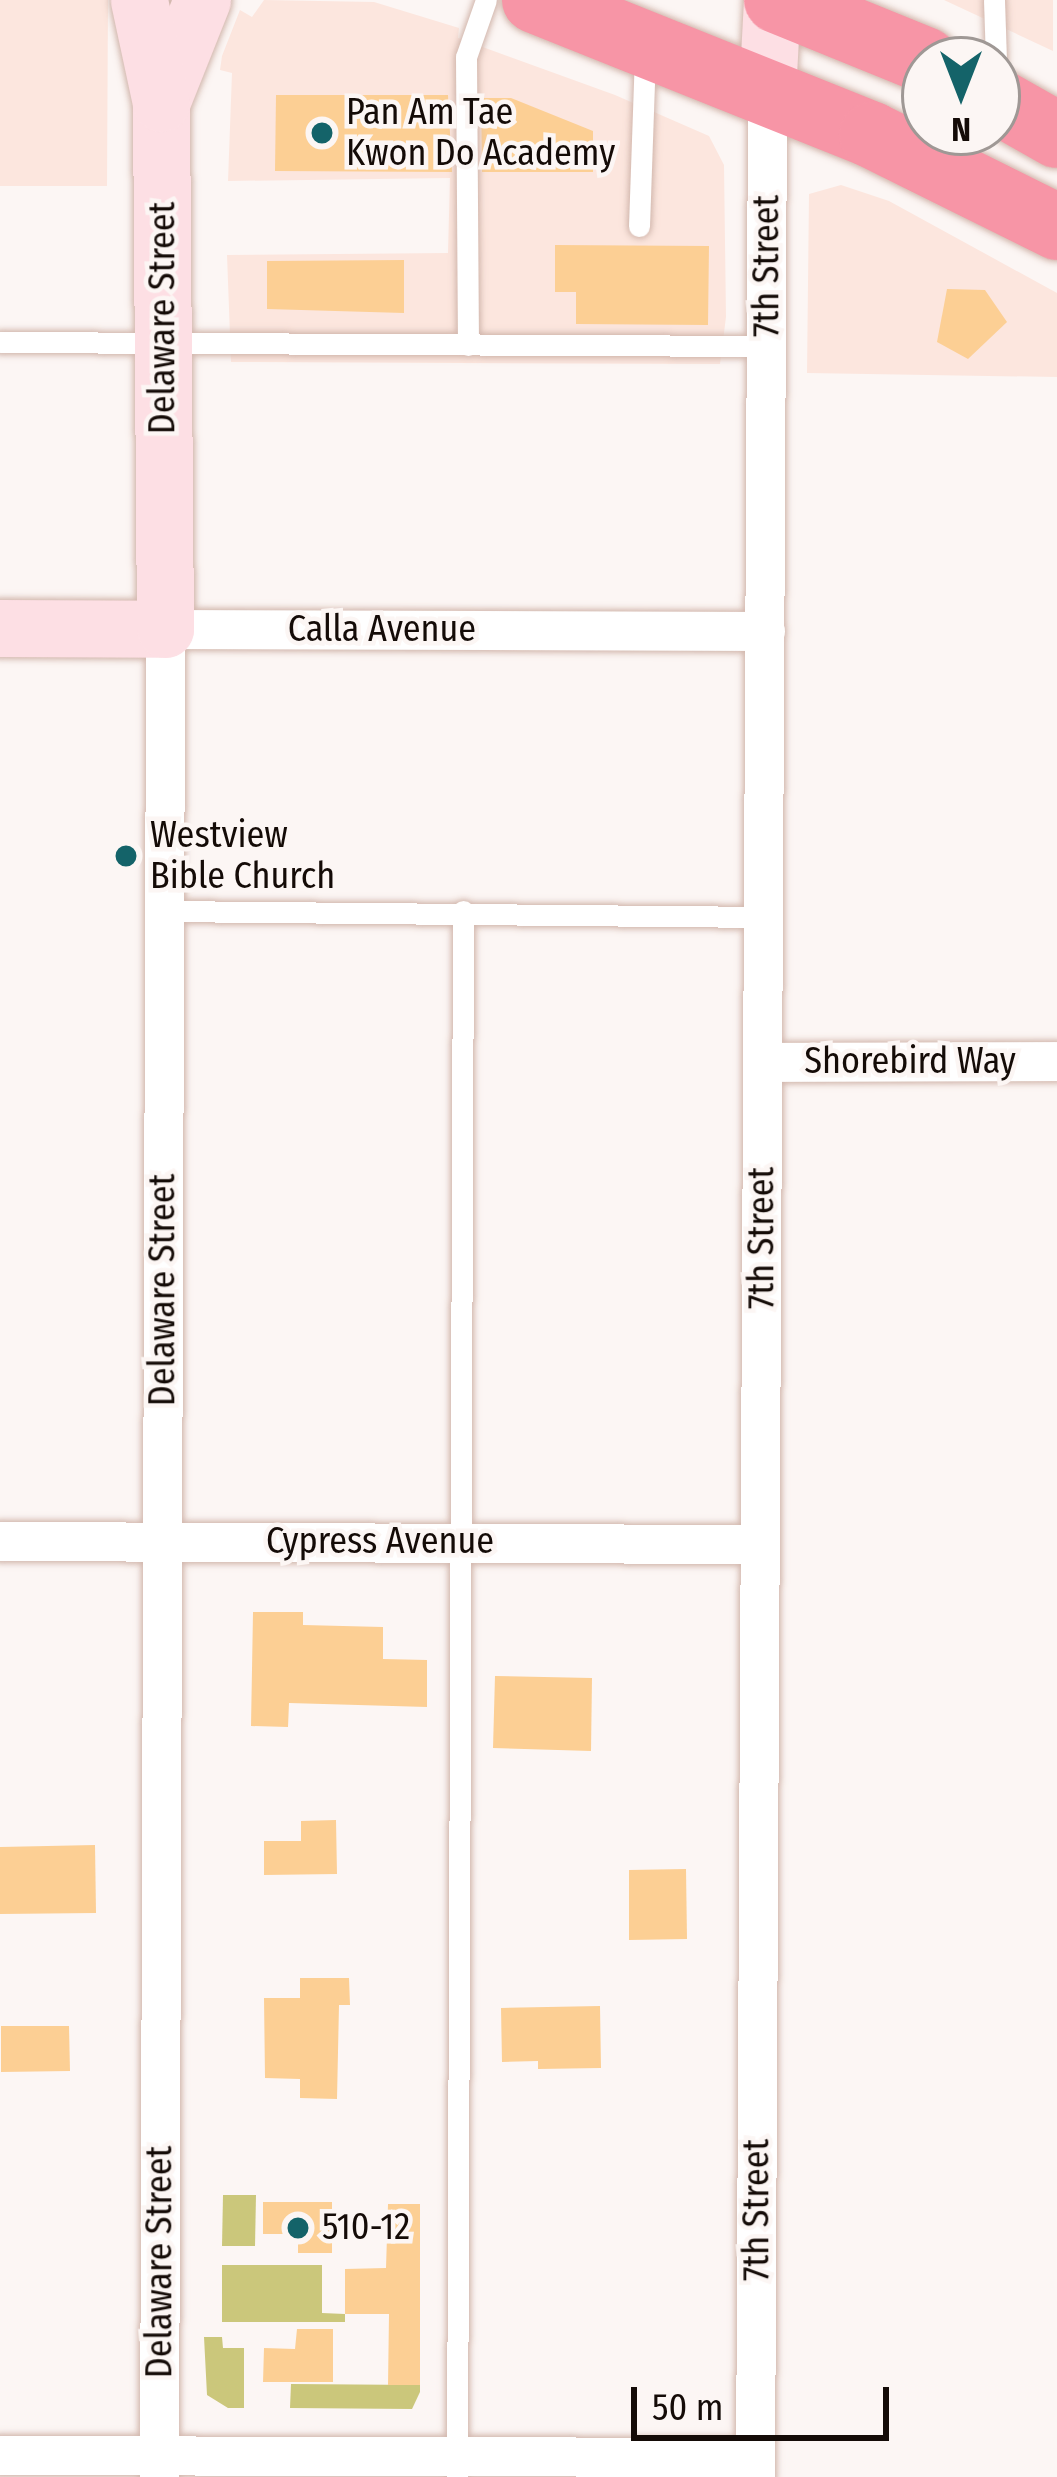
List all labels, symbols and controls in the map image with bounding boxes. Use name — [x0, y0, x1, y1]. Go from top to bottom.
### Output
north arrow — [901, 36, 1021, 156]
place label: Pan Am Tae Kwon Do Academy — [346, 90, 615, 175]
text: N — [951, 109, 971, 149]
marker: Pan Am Tae Kwon Do Academy — [309, 120, 335, 146]
street label: 7th Street — [745, 195, 789, 337]
street label: Delaware Street — [141, 202, 185, 434]
street label: Calla Avenue — [288, 608, 476, 652]
place label: Westview Bible Church — [150, 813, 335, 898]
marker: Westview Bible Church — [113, 843, 139, 869]
street label: Shorebird Way — [804, 1040, 1016, 1084]
street label: 7th Street — [740, 1167, 784, 1309]
street label: Delaware Street — [141, 1174, 185, 1406]
street label: Cypress Avenue — [266, 1520, 494, 1564]
street label: 7th Street — [735, 2139, 779, 2281]
street label: Delaware Street — [138, 2146, 182, 2378]
place label: 510-12 — [322, 2206, 410, 2250]
marker: 510-12 — [285, 2215, 311, 2241]
scale bar — [637, 2363, 895, 2437]
text: 50 m — [652, 2386, 723, 2430]

